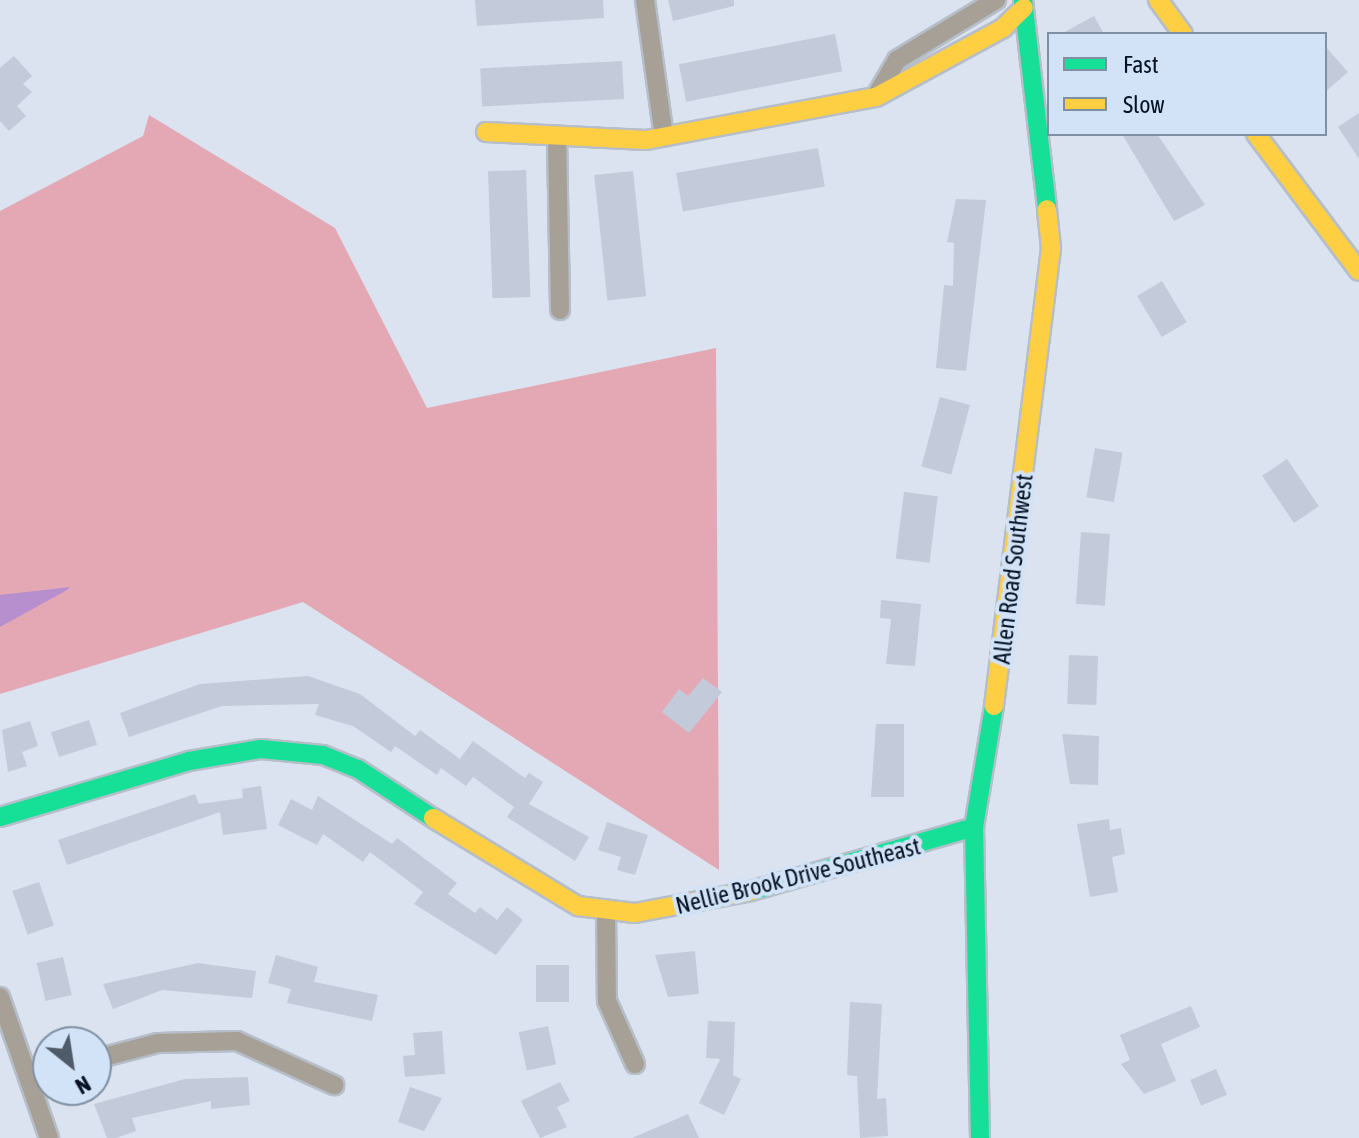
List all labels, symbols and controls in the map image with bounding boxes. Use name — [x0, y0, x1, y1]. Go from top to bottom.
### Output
legend — [1047, 32, 1327, 136]
text: Fast — [1123, 51, 1159, 78]
text: Slow — [1123, 91, 1165, 118]
street label: Allen Road Southwest — [987, 472, 1039, 666]
street label: Nellie Brook Drive Southeast — [673, 832, 923, 920]
north arrow — [32, 1026, 112, 1106]
text: N — [71, 1071, 95, 1100]

